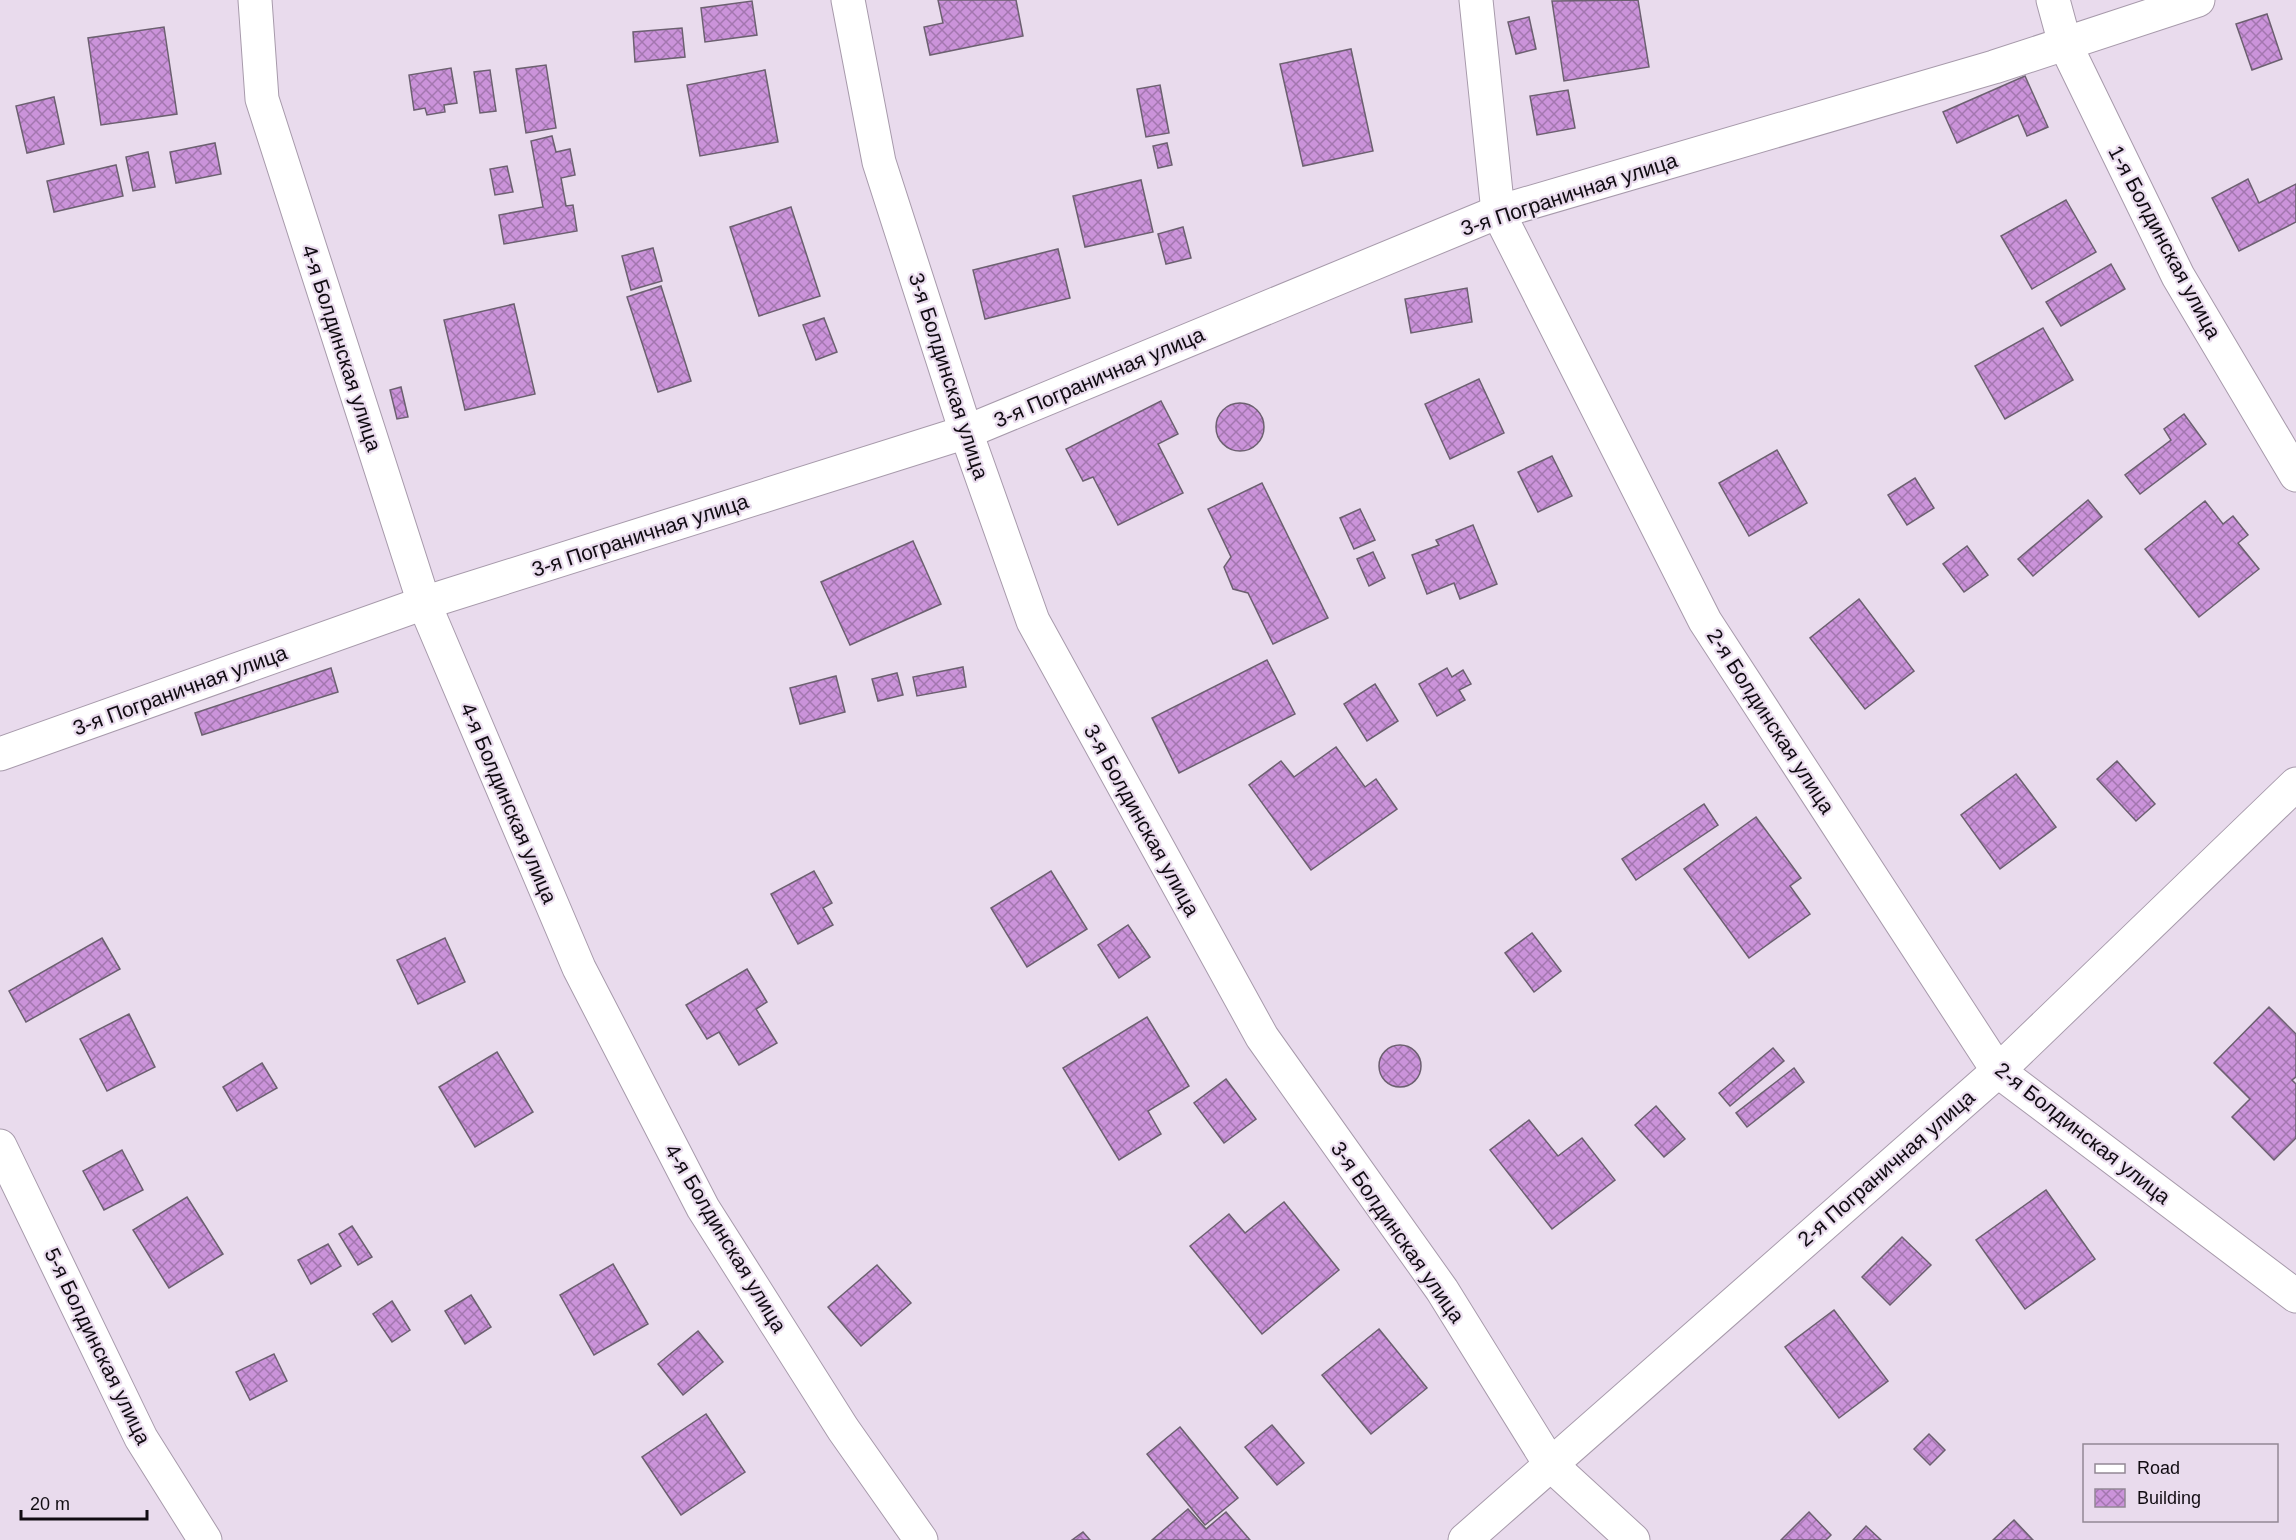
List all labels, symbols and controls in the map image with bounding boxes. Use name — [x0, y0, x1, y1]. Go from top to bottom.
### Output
street label: 1-я Болдинская улица — [2104, 141, 2226, 343]
street label: 3-я Пограничная улица — [1458, 148, 1680, 240]
street label: 4-я Болдинская улица — [298, 242, 386, 454]
street label: 3-я Болдинская улица — [905, 270, 993, 482]
street label: 3-я Пограничная улица — [990, 322, 1208, 432]
street label: 3-я Пограничная улица — [529, 489, 751, 581]
street label: 2-я Болдинская улица — [1703, 624, 1839, 818]
street label: 3-я Пограничная улица — [70, 640, 290, 739]
street label: 4-я Болдинская улица — [456, 699, 562, 907]
street label: 3-я Болдинская улица — [1080, 720, 1204, 920]
street label: 2-я Болдинская улица — [1991, 1058, 2175, 1209]
street label: 2-я Пограничная улица — [1793, 1085, 1979, 1251]
street label: 3-я Болдинская улица — [1327, 1137, 1469, 1327]
street label: 4-я Болдинская улица — [661, 1140, 792, 1337]
street label: 5-я Болдинская улица — [40, 1244, 156, 1448]
legend — [2083, 1444, 2278, 1522]
text: Road — [2137, 1458, 2180, 1478]
scale bar — [21, 1483, 147, 1521]
text: Building — [2137, 1488, 2201, 1508]
text: 20 m — [30, 1494, 70, 1514]

